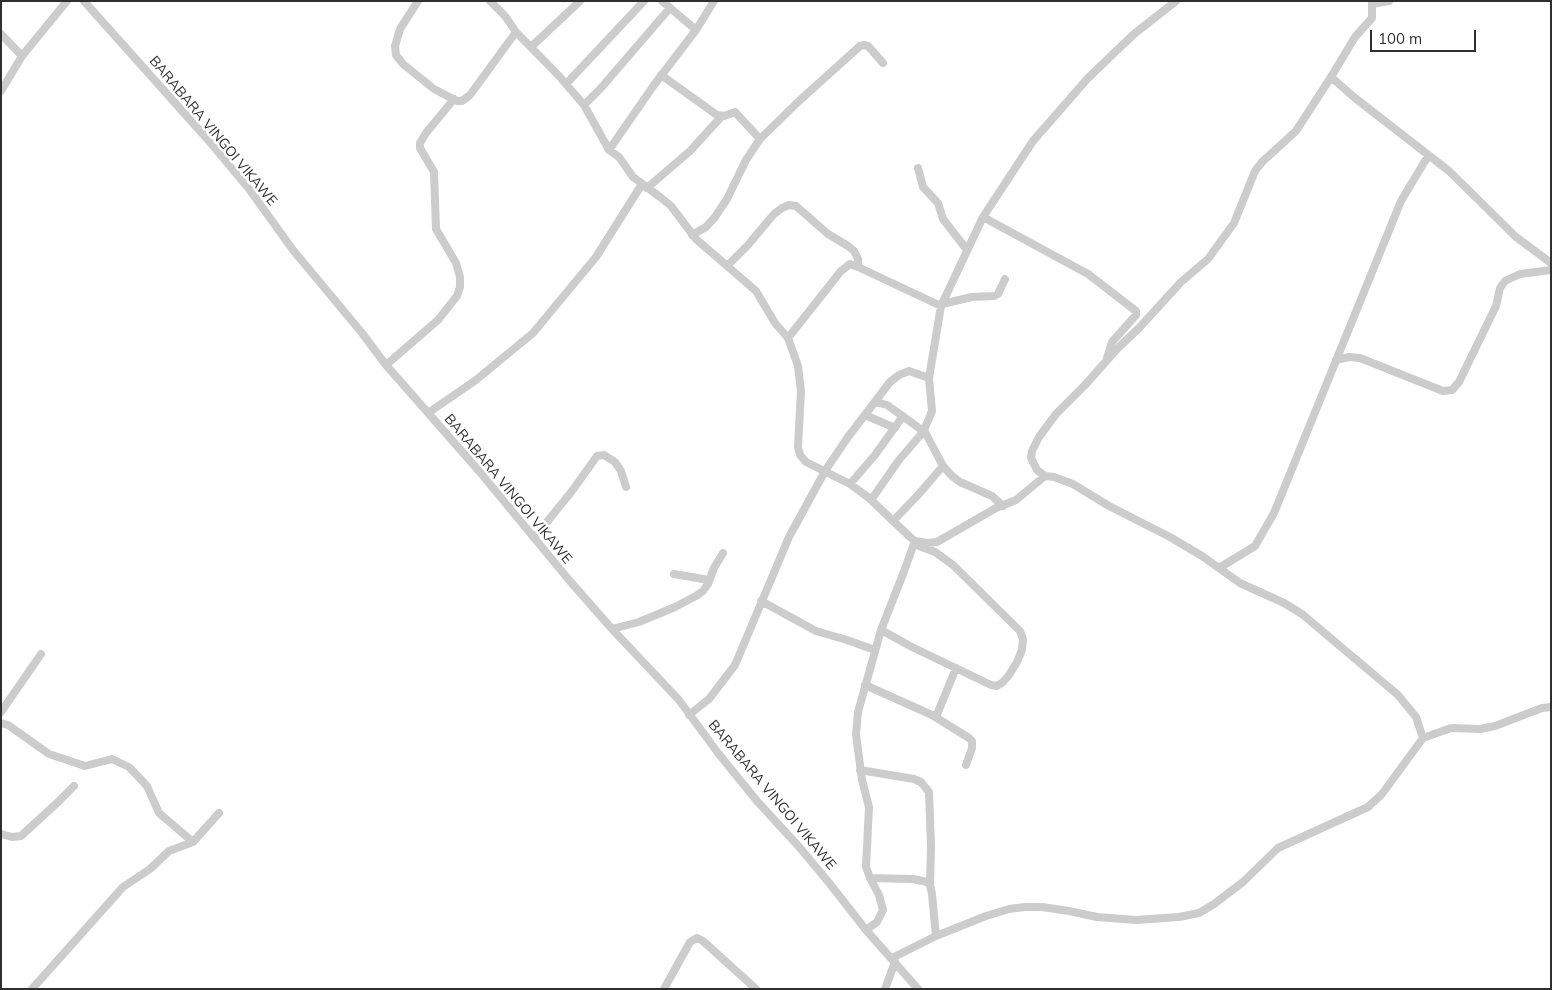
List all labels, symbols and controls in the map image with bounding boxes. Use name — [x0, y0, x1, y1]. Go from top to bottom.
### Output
scale bar — [1372, 20, 1478, 52]
text: 100 m — [1378, 29, 1422, 48]
street label: BARABARA VINGOI VIKAWE — [145, 53, 281, 209]
street label: BARABARA VINGOI VIKAWE — [440, 411, 576, 567]
street label: BARABARA VINGOI VIKAWE — [704, 717, 840, 873]

